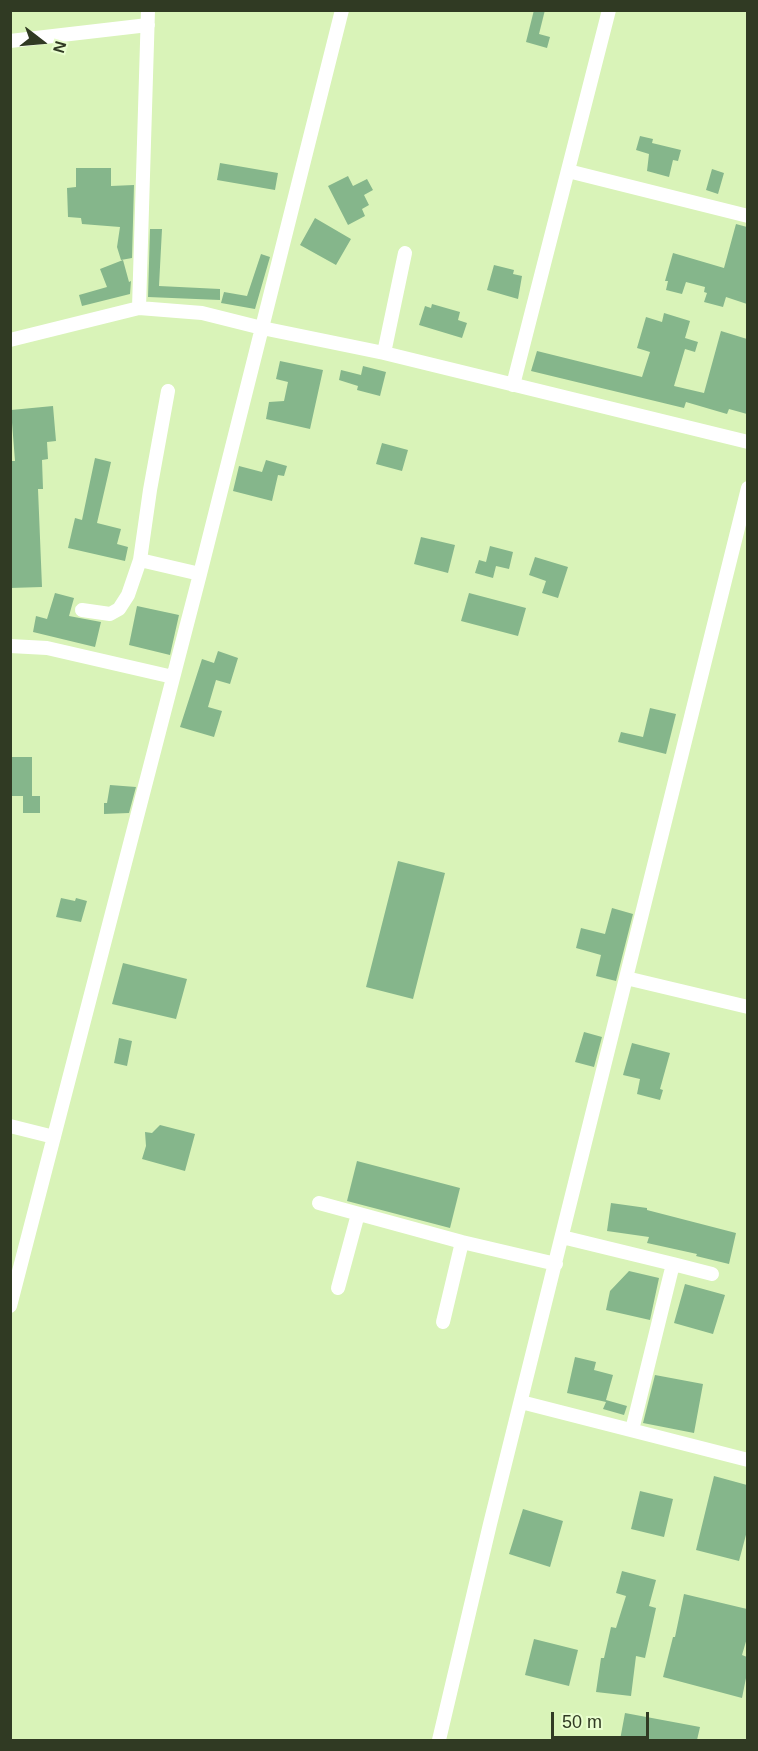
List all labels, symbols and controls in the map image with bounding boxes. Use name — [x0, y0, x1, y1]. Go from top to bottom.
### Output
north arrow — [12, 12, 72, 72]
text: N — [50, 39, 70, 55]
scale bar — [554, 1700, 652, 1738]
text: 50 m — [562, 1712, 602, 1732]

